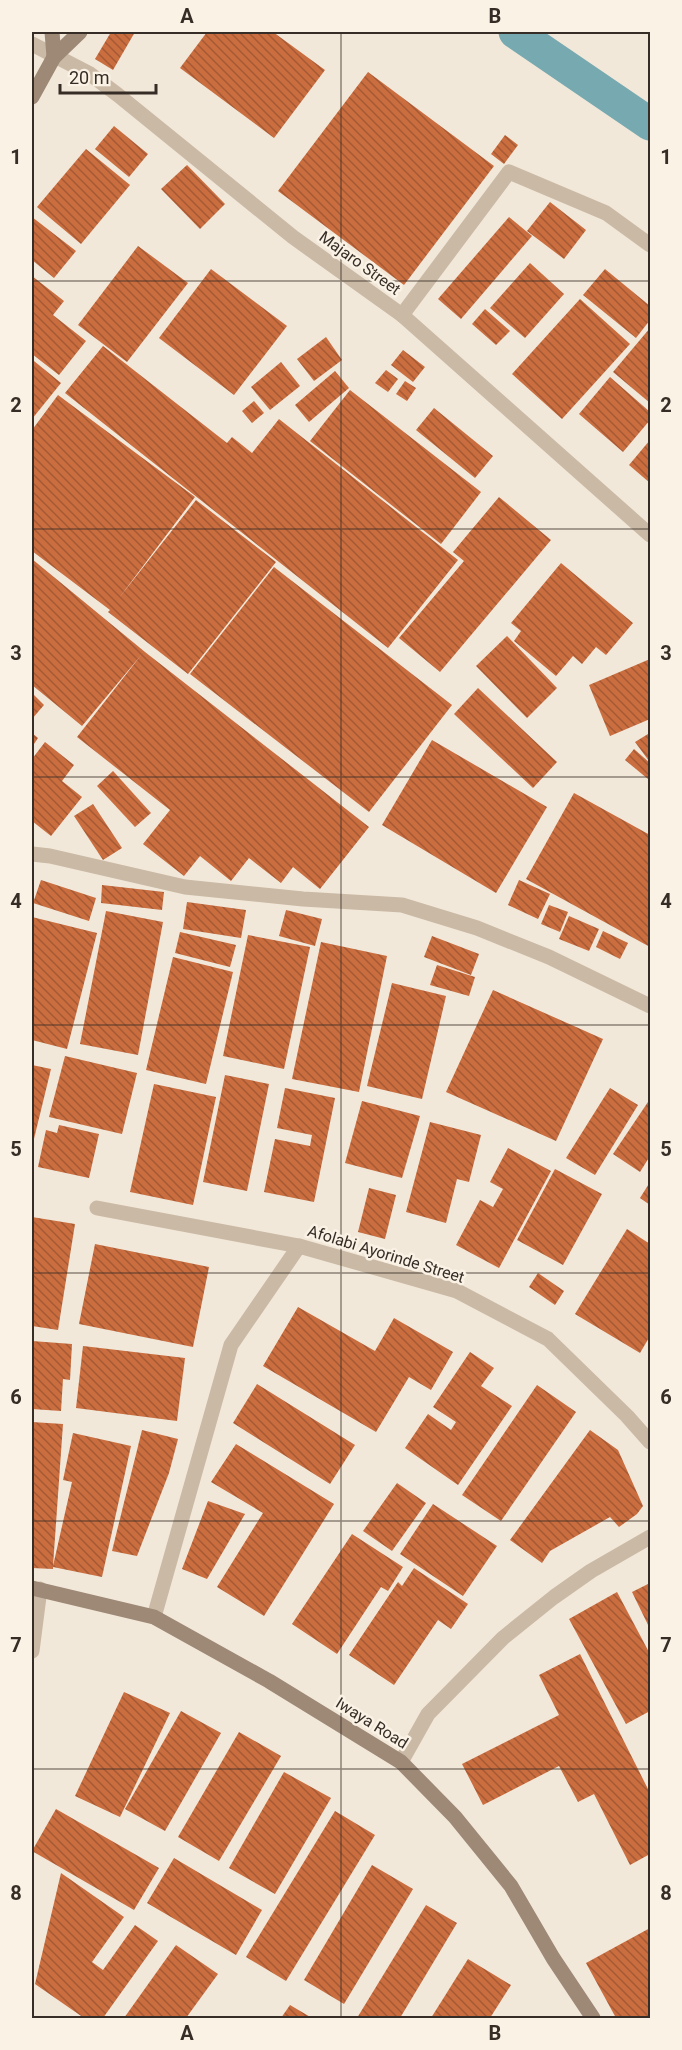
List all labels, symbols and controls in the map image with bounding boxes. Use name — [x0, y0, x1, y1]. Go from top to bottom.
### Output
text: A — [180, 4, 194, 28]
text: B — [489, 4, 501, 28]
scale bar — [60, 57, 156, 95]
text: 20 m — [69, 67, 109, 88]
text: 1 — [10, 145, 22, 169]
text: 1 — [660, 145, 672, 169]
street label: Majaro Street — [316, 227, 404, 299]
text: 2 — [10, 393, 22, 417]
text: 2 — [660, 393, 672, 417]
text: 3 — [10, 641, 22, 665]
text: 3 — [660, 641, 672, 665]
text: 4 — [10, 889, 22, 913]
text: 4 — [660, 889, 672, 913]
text: 5 — [10, 1137, 22, 1161]
text: 5 — [660, 1137, 672, 1161]
street label: Afolabi Ayorinde Street — [305, 1221, 467, 1287]
text: 6 — [10, 1385, 22, 1409]
text: 6 — [660, 1385, 672, 1409]
text: 7 — [10, 1633, 22, 1657]
text: 7 — [660, 1633, 672, 1657]
street label: Iwaya Road — [332, 1693, 412, 1753]
text: 8 — [10, 1881, 22, 1905]
text: 8 — [660, 1881, 672, 1905]
text: A — [180, 2021, 194, 2045]
text: B — [489, 2021, 501, 2045]

